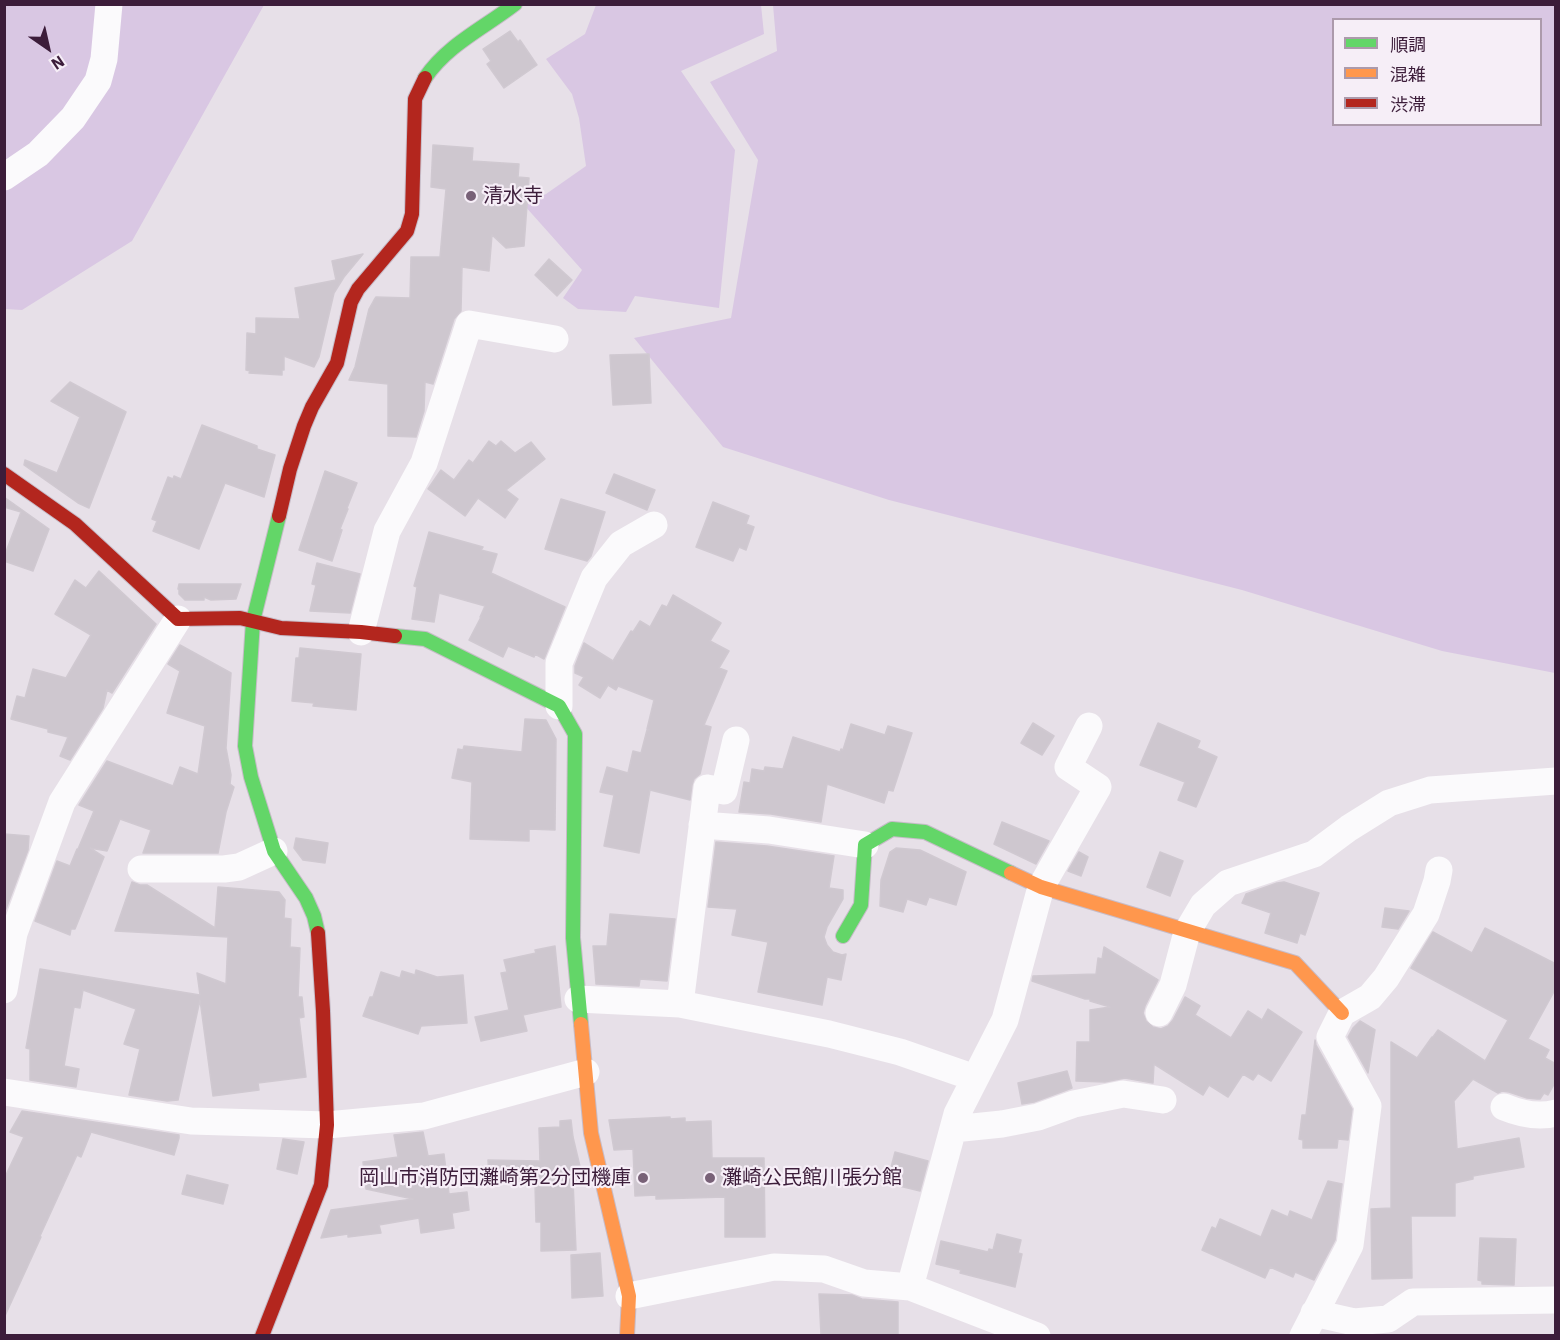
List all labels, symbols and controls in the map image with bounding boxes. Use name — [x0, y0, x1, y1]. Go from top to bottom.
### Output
north arrow — [18, 18, 78, 78]
legend — [1332, 18, 1542, 126]
text: 順調 — [1390, 33, 1426, 56]
text: N — [48, 51, 68, 74]
text: 混雑 — [1390, 63, 1426, 86]
text: 渋滞 — [1390, 93, 1426, 116]
place label: 清水寺 — [483, 184, 543, 208]
marker: 清水寺 — [464, 189, 478, 203]
place label: 岡山市消防団灘崎第2分団機庫 — [359, 1166, 631, 1190]
place label: 灘崎公民館川張分館 — [722, 1166, 902, 1190]
marker: 岡山市消防団灘崎第2分団機庫 — [636, 1171, 650, 1185]
marker: 灘崎公民館川張分館 — [703, 1171, 717, 1185]

